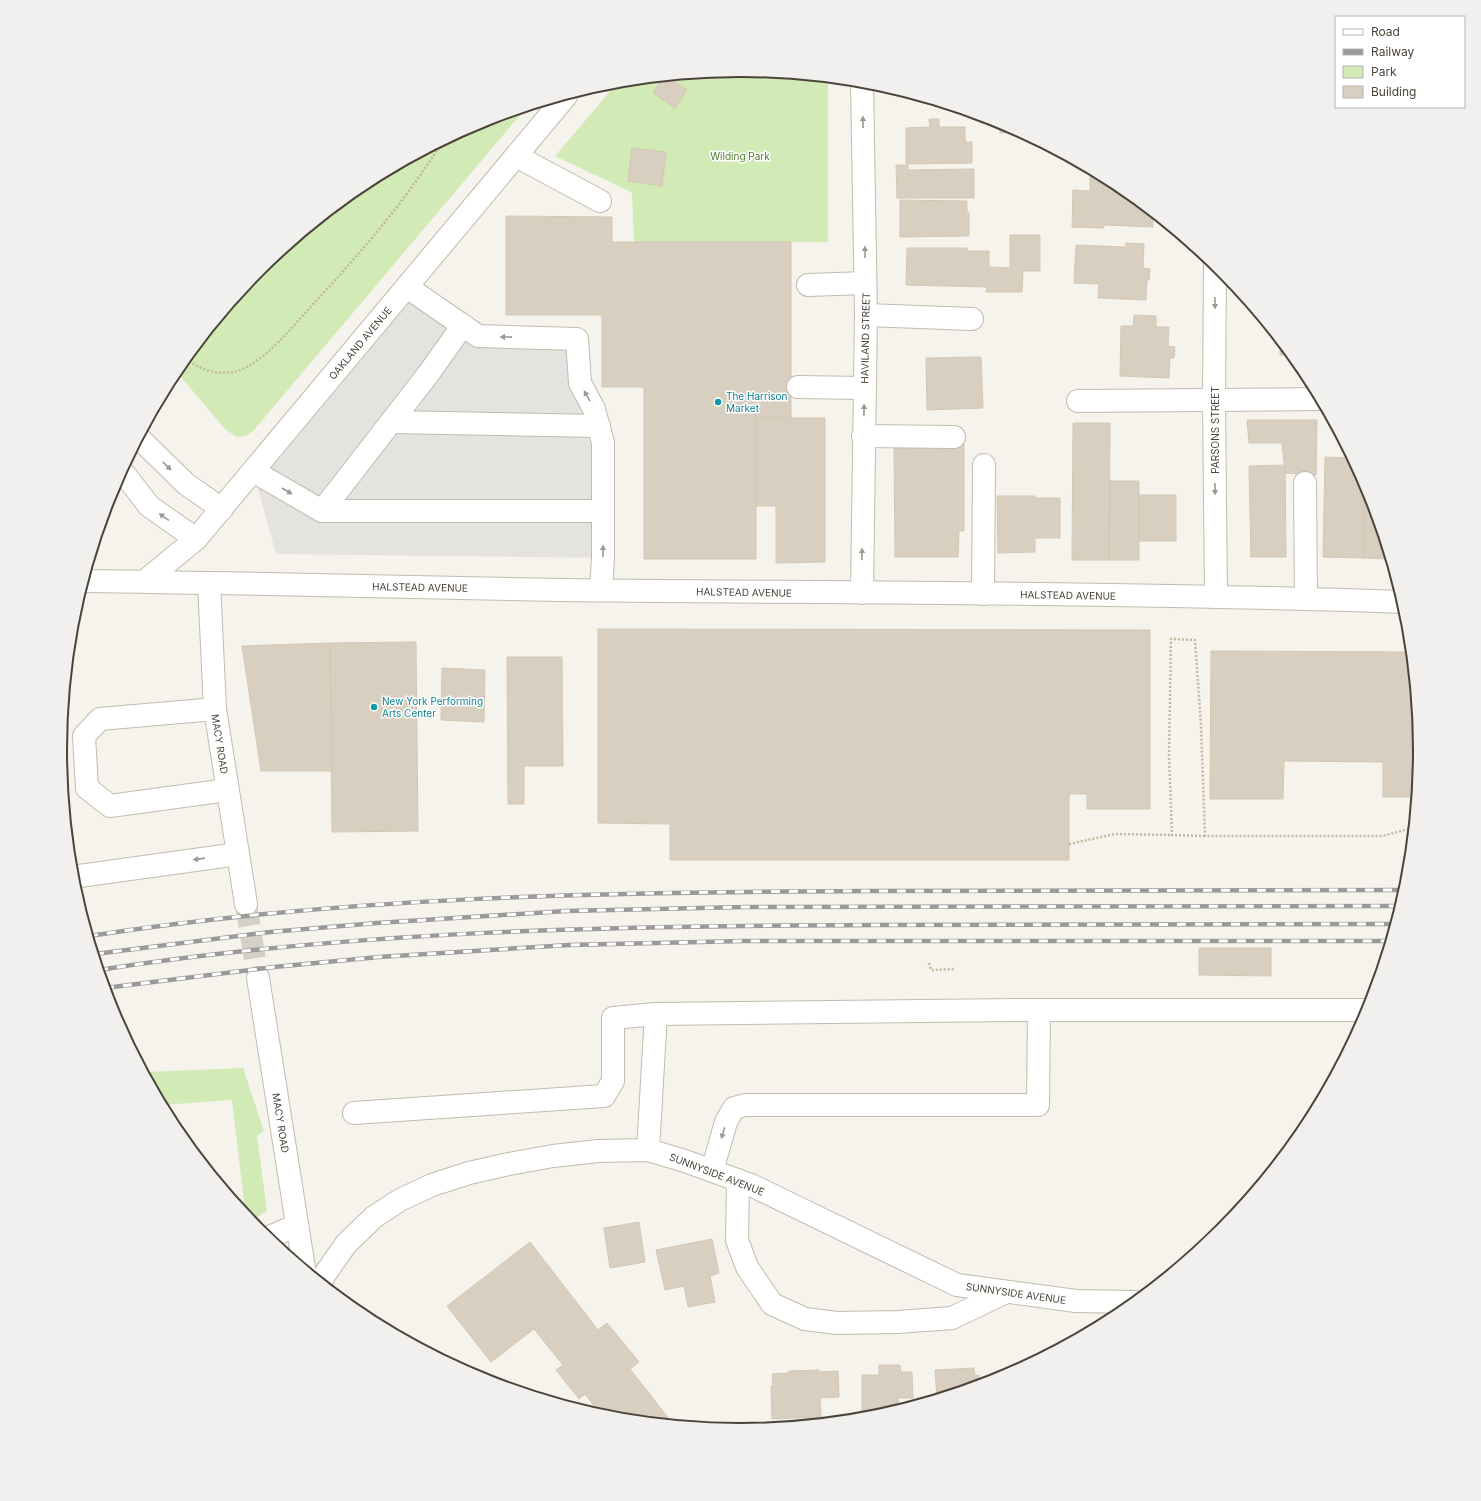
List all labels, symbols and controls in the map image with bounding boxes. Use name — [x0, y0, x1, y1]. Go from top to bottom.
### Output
legend — [1335, 16, 1465, 108]
text: Road — [1371, 24, 1400, 39]
text: Railway — [1371, 44, 1415, 59]
text: Park — [1371, 64, 1397, 79]
text: Building — [1371, 84, 1416, 99]
one-way arrow — [860, 115, 866, 128]
park label: Wilding Park — [710, 150, 770, 162]
one-way arrow — [862, 245, 868, 258]
street label: HAVILAND STREET — [858, 292, 872, 384]
one-way arrow — [1212, 297, 1218, 310]
street label: OAKLAND AVENUE — [326, 304, 394, 382]
one-way arrow — [499, 334, 512, 340]
street label: PARSONS STREET — [1209, 386, 1221, 474]
one-way arrow — [584, 390, 591, 402]
place label: The Harrison Market — [726, 390, 788, 414]
marker: The Harrison Market — [713, 397, 723, 407]
one-way arrow — [861, 403, 867, 416]
one-way arrow — [162, 461, 172, 471]
one-way arrow — [1212, 483, 1218, 496]
one-way arrow — [281, 487, 293, 494]
one-way arrow — [159, 513, 170, 521]
one-way arrow — [600, 544, 606, 557]
one-way arrow — [859, 547, 865, 560]
street label: HALSTEAD AVENUE — [372, 580, 468, 594]
street label: HALSTEAD AVENUE — [696, 585, 792, 599]
street label: HALSTEAD AVENUE — [1020, 588, 1116, 602]
place label: New York Performing Arts Center — [382, 695, 483, 719]
marker: New York Performing Arts Center — [369, 702, 379, 712]
street label: MACY ROAD — [209, 713, 231, 775]
one-way arrow — [193, 856, 205, 862]
street label: MACY ROAD — [270, 1092, 292, 1154]
one-way arrow — [720, 1127, 726, 1139]
street label: SUNNYSIDE AVENUE — [668, 1150, 766, 1198]
street label: SUNNYSIDE AVENUE — [965, 1280, 1067, 1306]

